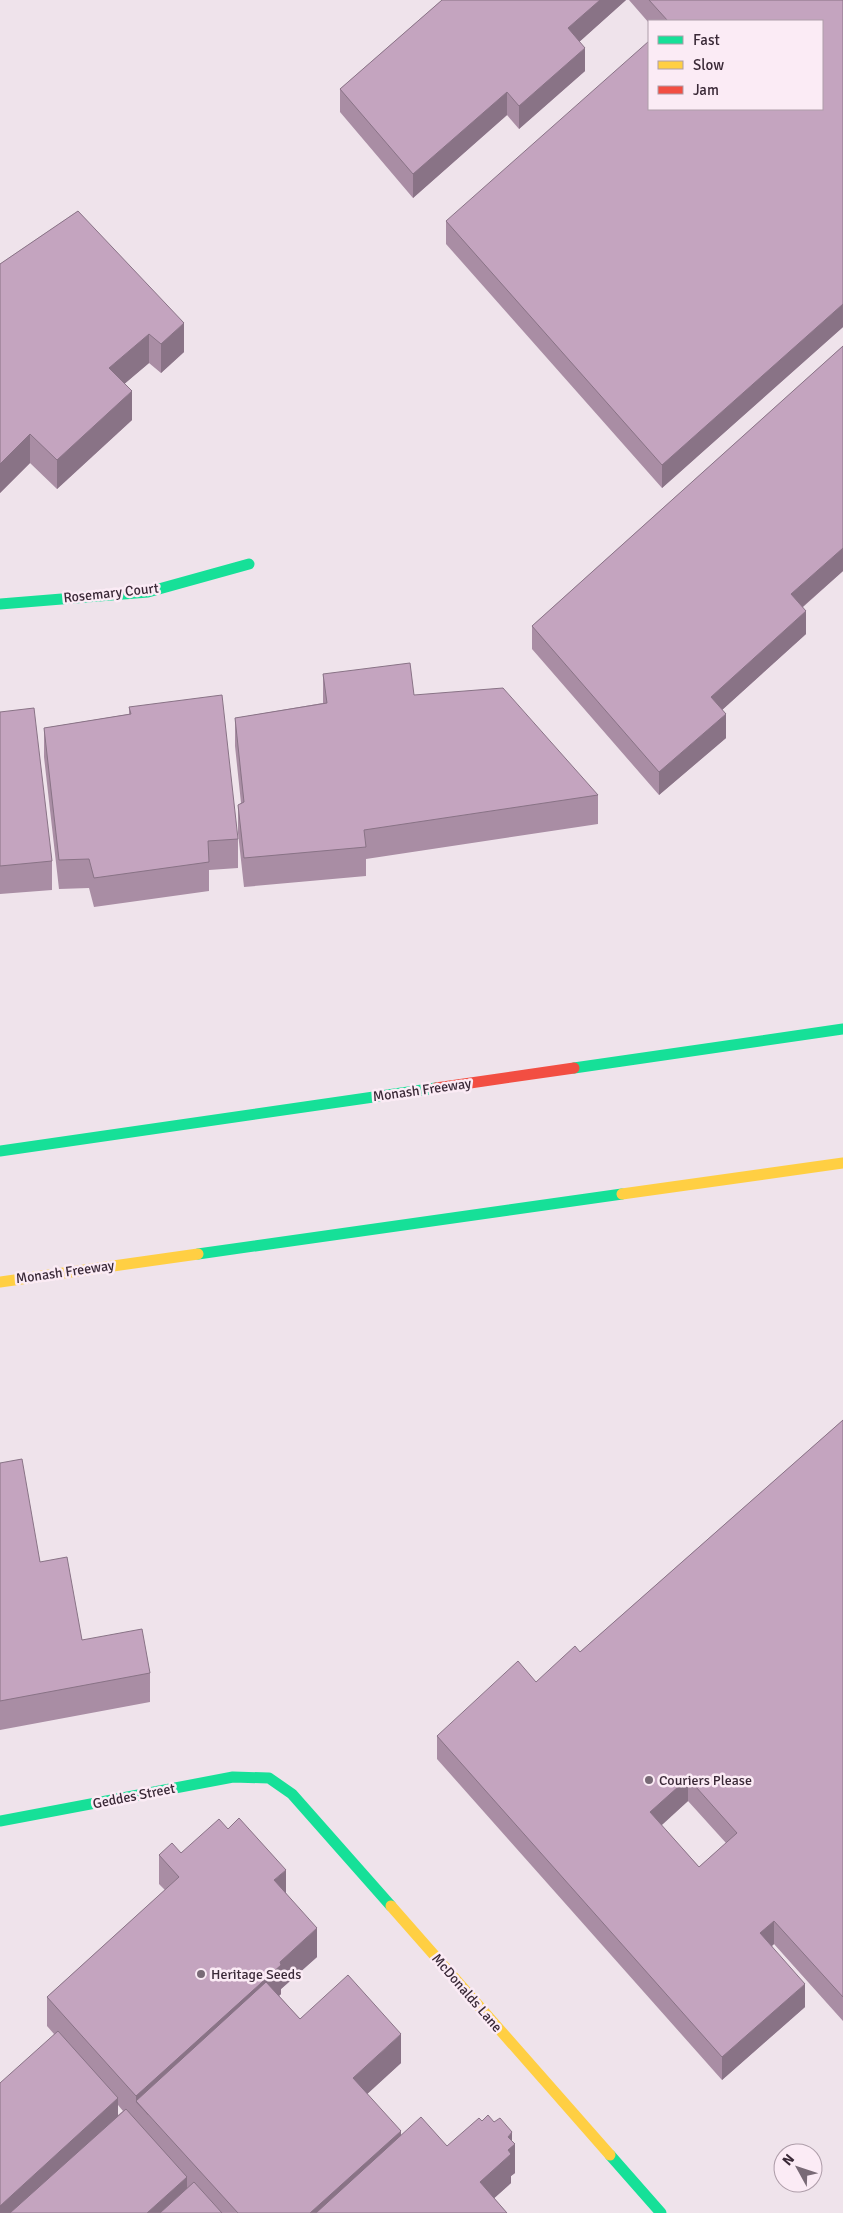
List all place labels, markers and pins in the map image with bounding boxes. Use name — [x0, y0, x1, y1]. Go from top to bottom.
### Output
place label: Couriers Please — [659, 1772, 752, 1789]
marker: Couriers Please — [643, 1774, 655, 1786]
place label: Heritage Seeds — [211, 1966, 301, 1983]
marker: Heritage Seeds — [195, 1968, 207, 1980]

